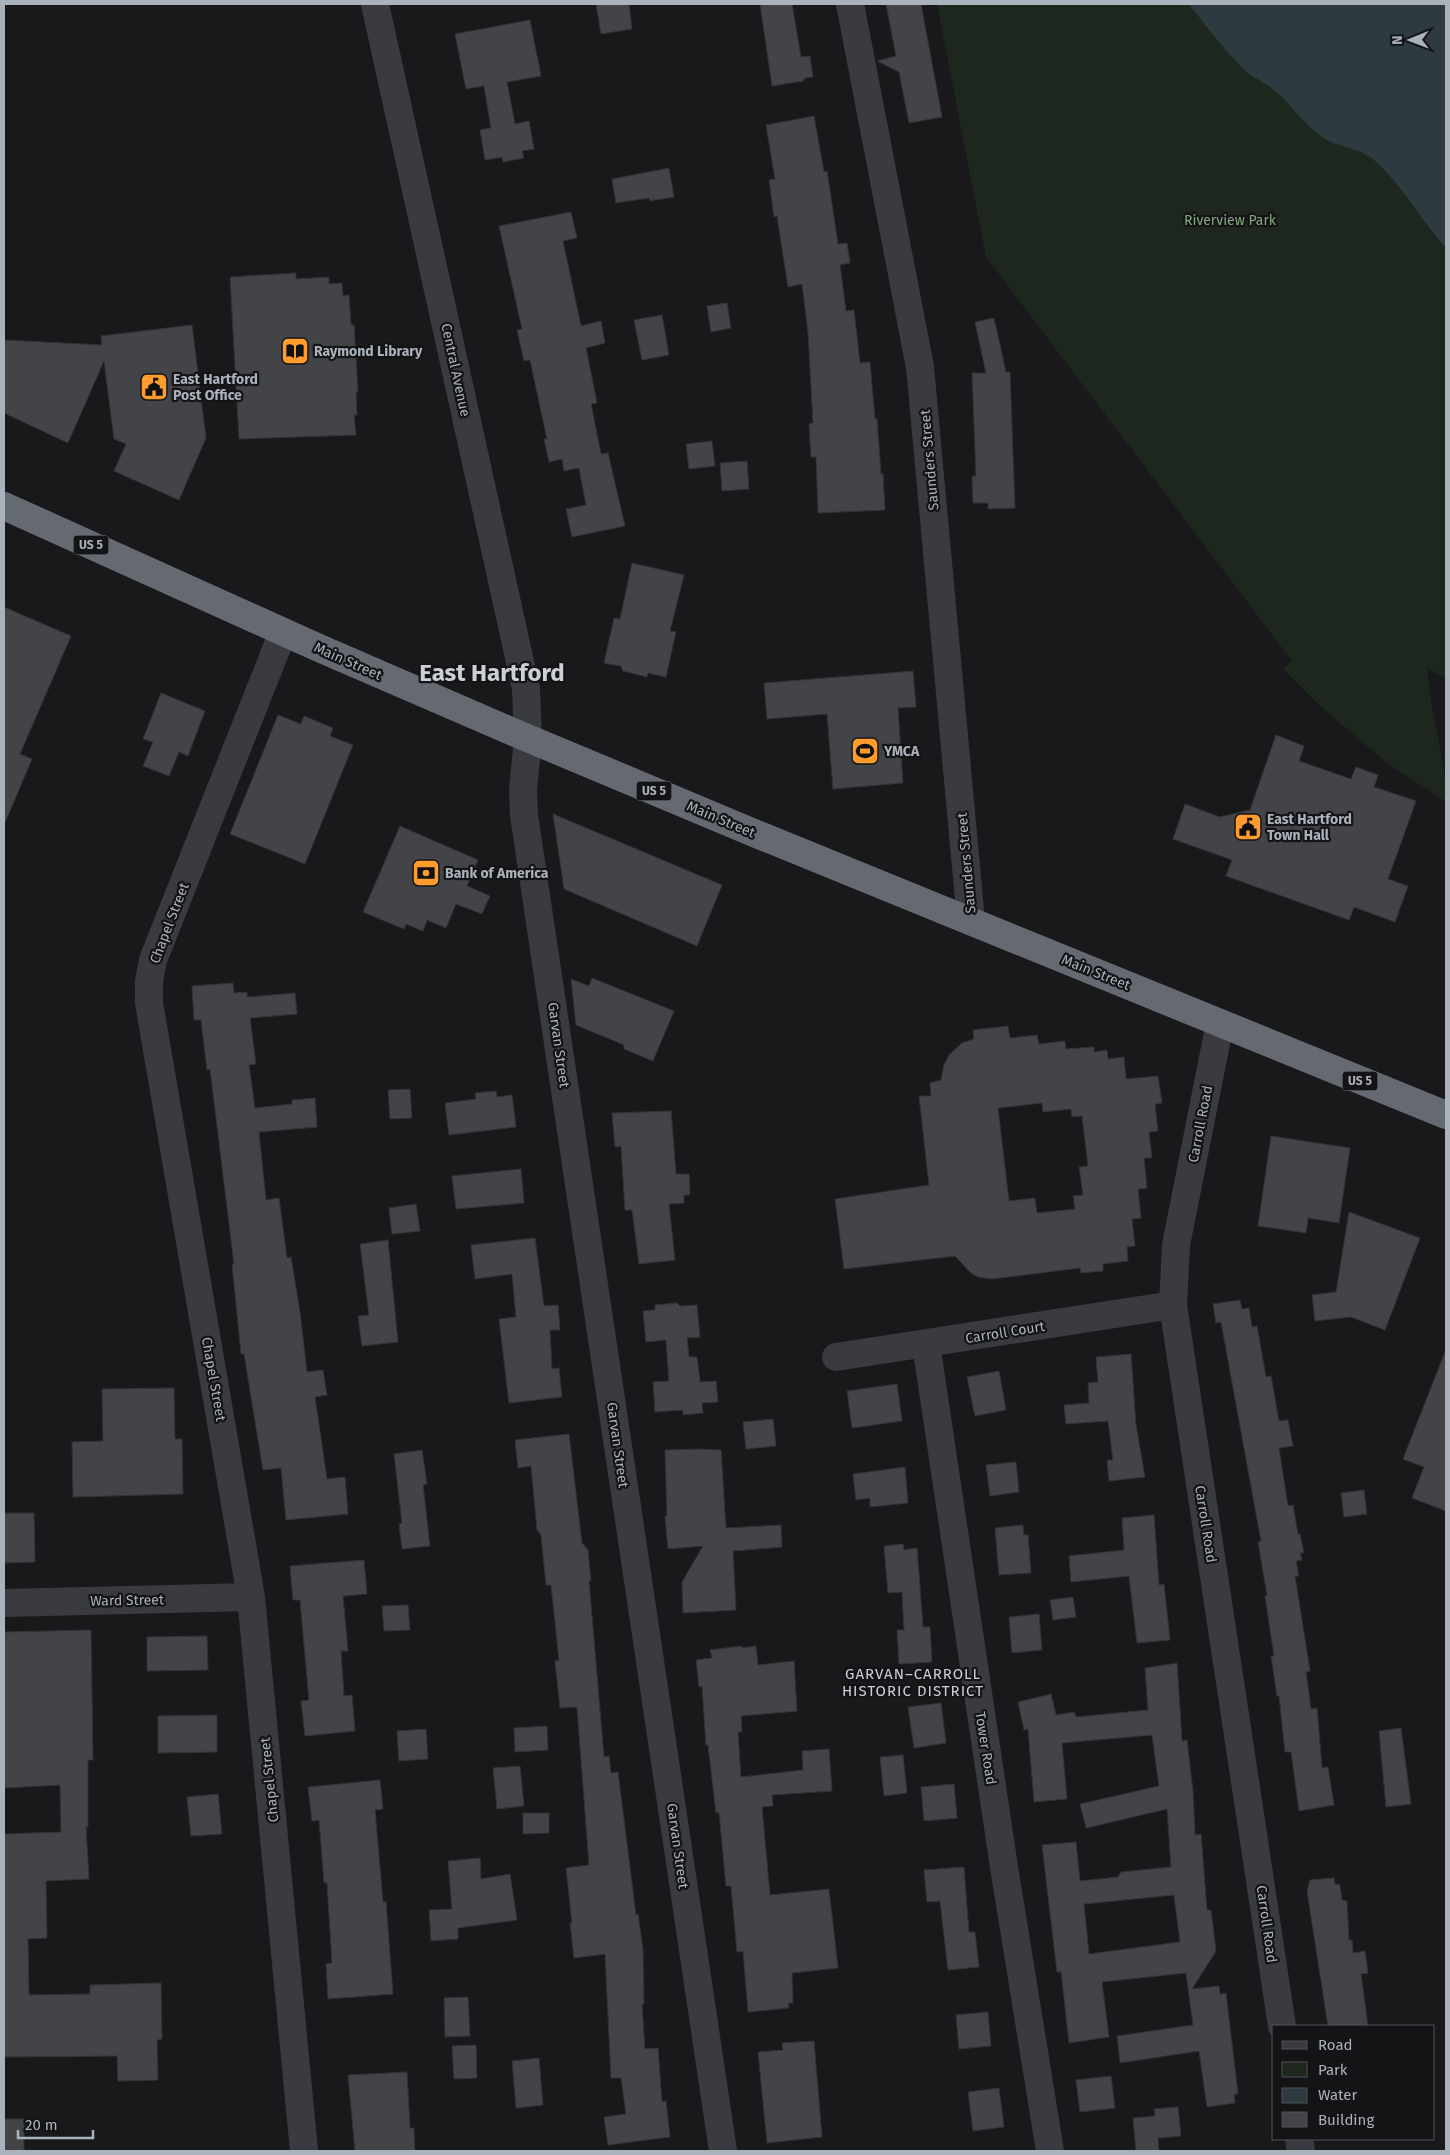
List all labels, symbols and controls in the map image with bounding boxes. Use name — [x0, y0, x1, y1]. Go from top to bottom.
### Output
north arrow — [1385, 15, 1435, 65]
text: N — [1389, 35, 1406, 45]
park label: Riverview Park — [1184, 212, 1277, 229]
street label: Central Avenue — [437, 322, 474, 418]
library icon: Raymond Library — [280, 336, 310, 366]
place label: Raymond Library — [314, 343, 423, 360]
place label: East Hartford Post Office — [173, 371, 258, 404]
public building icon: East Hartford Post Office — [139, 372, 169, 402]
street label: Saunders Street — [917, 408, 942, 511]
road number: US 5 — [74, 536, 108, 554]
street label: Main Street — [311, 639, 385, 684]
district label: East Hartford — [419, 659, 565, 687]
sports icon: YMCA — [850, 736, 880, 766]
place label: YMCA — [883, 743, 920, 760]
road number: US 5 — [636, 781, 672, 800]
street label: Main Street — [684, 797, 758, 842]
street label: Saunders Street — [954, 811, 979, 914]
place label: East Hartford Town Hall — [1267, 811, 1352, 844]
public building icon: East Hartford Town Hall — [1233, 812, 1263, 842]
bank icon: Bank of America — [411, 858, 441, 888]
place label: Bank of America — [445, 865, 549, 882]
street label: Chapel Street — [146, 879, 193, 966]
street label: Main Street — [1059, 951, 1133, 994]
street label: Garvan Street — [544, 1001, 573, 1090]
road number: US 5 — [1342, 1072, 1378, 1090]
street label: Carroll Road — [1185, 1084, 1216, 1164]
street label: Carroll Court — [964, 1318, 1047, 1347]
street label: Chapel Street — [198, 1336, 229, 1423]
street label: Garvan Street — [603, 1401, 632, 1490]
street label: Carroll Road — [1191, 1484, 1220, 1564]
street label: Ward Street — [90, 1591, 165, 1610]
district label: GARVAN–CARROLL HISTORIC DISTRICT — [842, 1665, 984, 1700]
street label: Tower Road — [971, 1710, 1000, 1786]
street label: Chapel Street — [256, 1736, 282, 1823]
street label: Garvan Street — [663, 1802, 692, 1891]
street label: Carroll Road — [1253, 1884, 1280, 1964]
legend — [1272, 2025, 1435, 2140]
text: Road — [1318, 2036, 1353, 2054]
text: Park — [1318, 2061, 1348, 2079]
text: Water — [1318, 2086, 1357, 2104]
scale bar — [18, 2108, 92, 2140]
text: Building — [1318, 2111, 1374, 2129]
text: 20 m — [25, 2116, 58, 2134]

